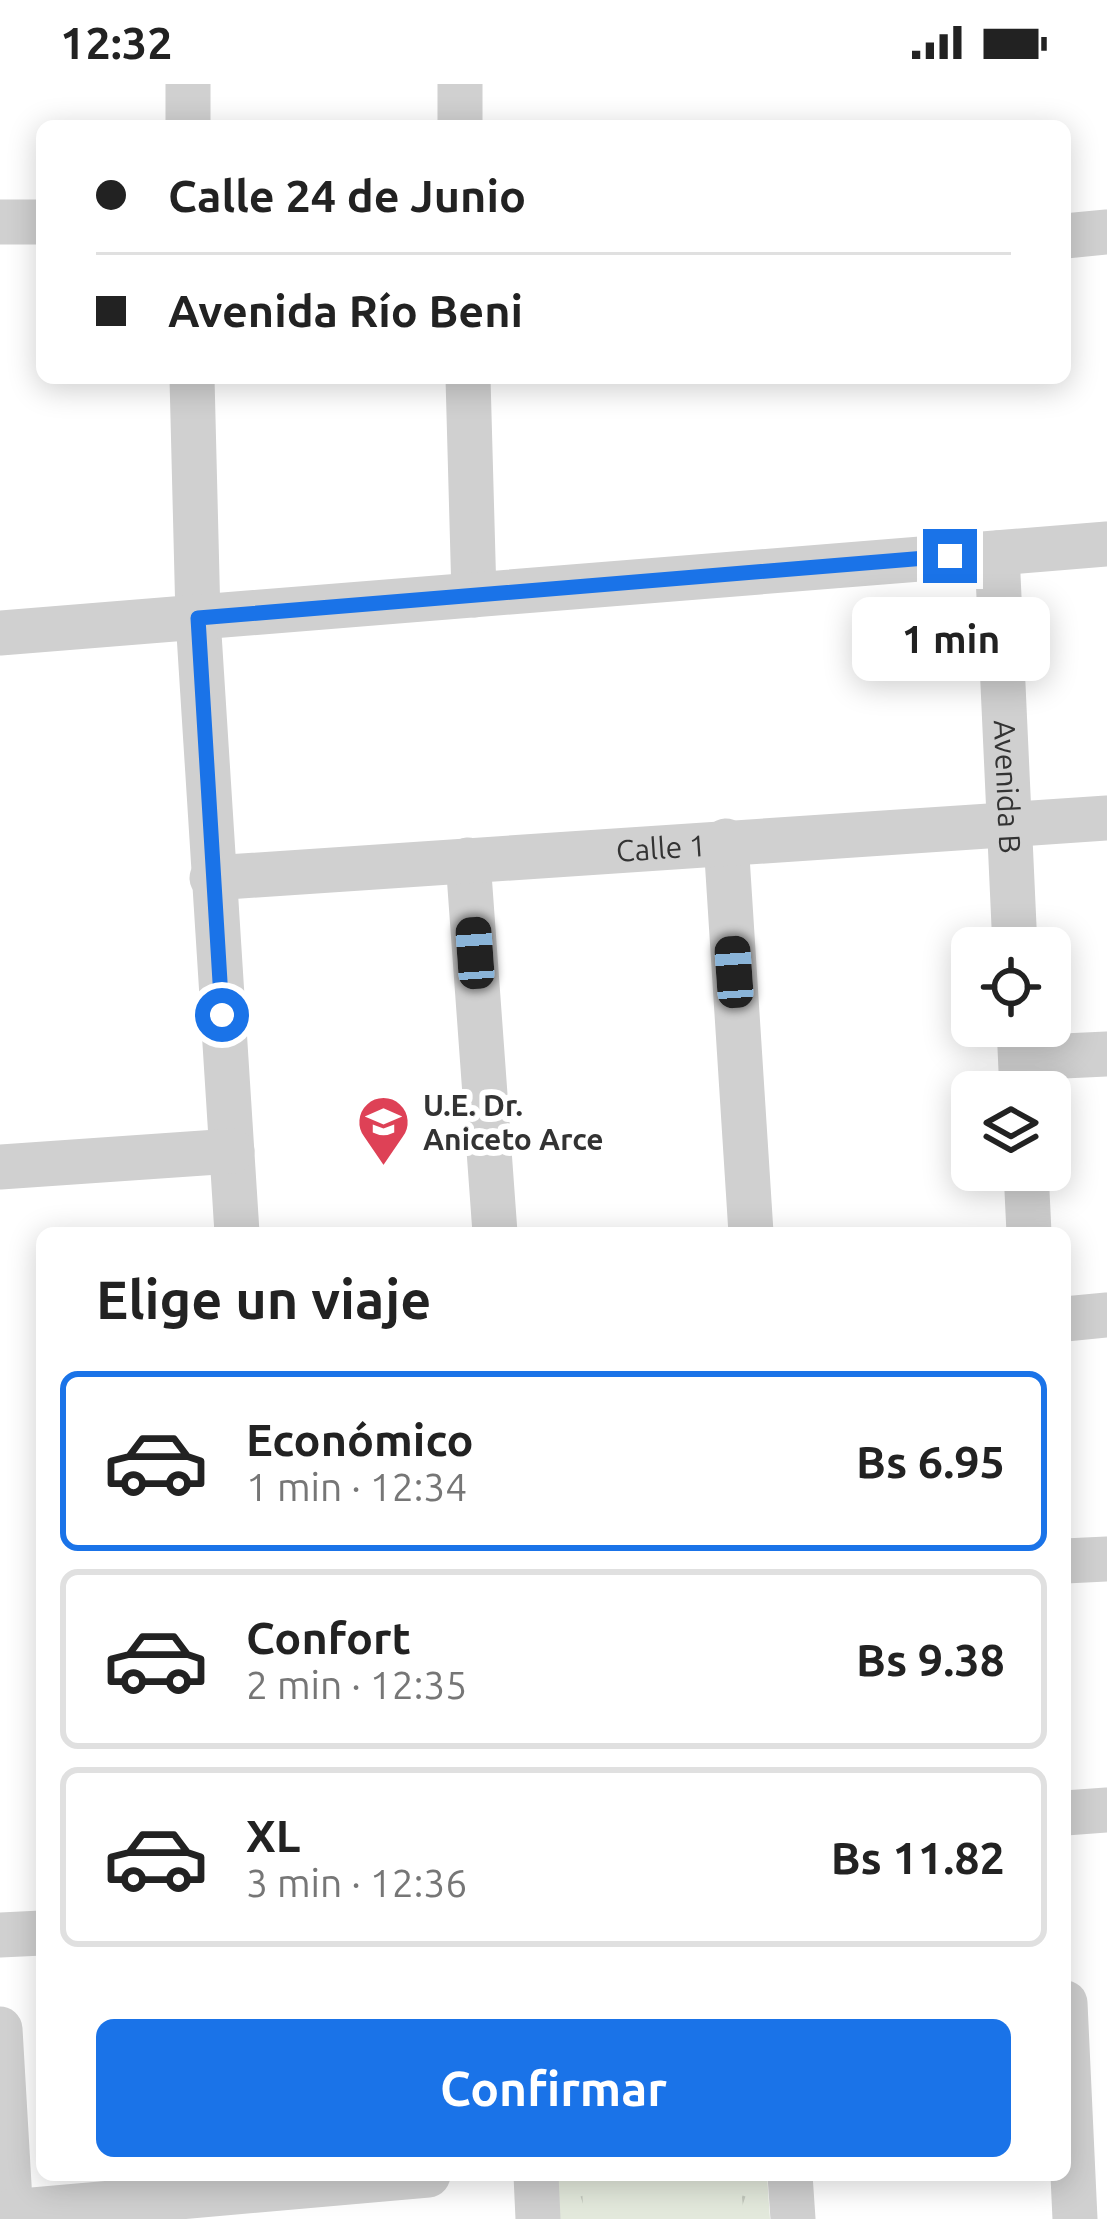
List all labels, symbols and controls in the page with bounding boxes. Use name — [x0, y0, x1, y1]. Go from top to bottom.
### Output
text: 12:32 — [60, 17, 173, 68]
text: Calle 24 de Junio — [168, 170, 526, 221]
text: Avenida Río Beni — [168, 285, 523, 336]
route end — [923, 529, 977, 583]
callout: 1 min — [851, 598, 1049, 682]
text: 1 min — [902, 617, 1000, 660]
street label: Avenida B — [988, 719, 1028, 854]
street label: Calle 1 — [615, 828, 707, 868]
car — [455, 916, 495, 990]
map controls — [951, 927, 1071, 1191]
button: locate — [951, 927, 1071, 1047]
car — [714, 935, 754, 1009]
route start — [195, 988, 249, 1042]
button: layers — [951, 1071, 1071, 1191]
place label: U.E. Dr. Aniceto Arce — [423, 1088, 604, 1156]
school or university icon: U.E. Dr. Aniceto Arce — [356, 1094, 412, 1168]
text: Elige un viaje — [96, 1269, 431, 1329]
icon: car — [102, 1407, 210, 1515]
text: Económico — [246, 1414, 474, 1465]
text: Bs 6.95 — [856, 1436, 1005, 1487]
text: 1 min · 12:34 — [246, 1465, 467, 1508]
icon: car — [102, 1605, 210, 1713]
text: Confort — [246, 1612, 411, 1663]
text: Bs 9.38 — [856, 1634, 1005, 1685]
text: 2 min · 12:35 — [246, 1663, 467, 1706]
icon: car — [102, 1803, 210, 1911]
text: XL — [246, 1810, 300, 1861]
text: Bs 11.82 — [831, 1832, 1005, 1883]
text: 3 min · 12:36 — [246, 1861, 467, 1904]
button: Confirmar — [96, 2019, 1011, 2157]

